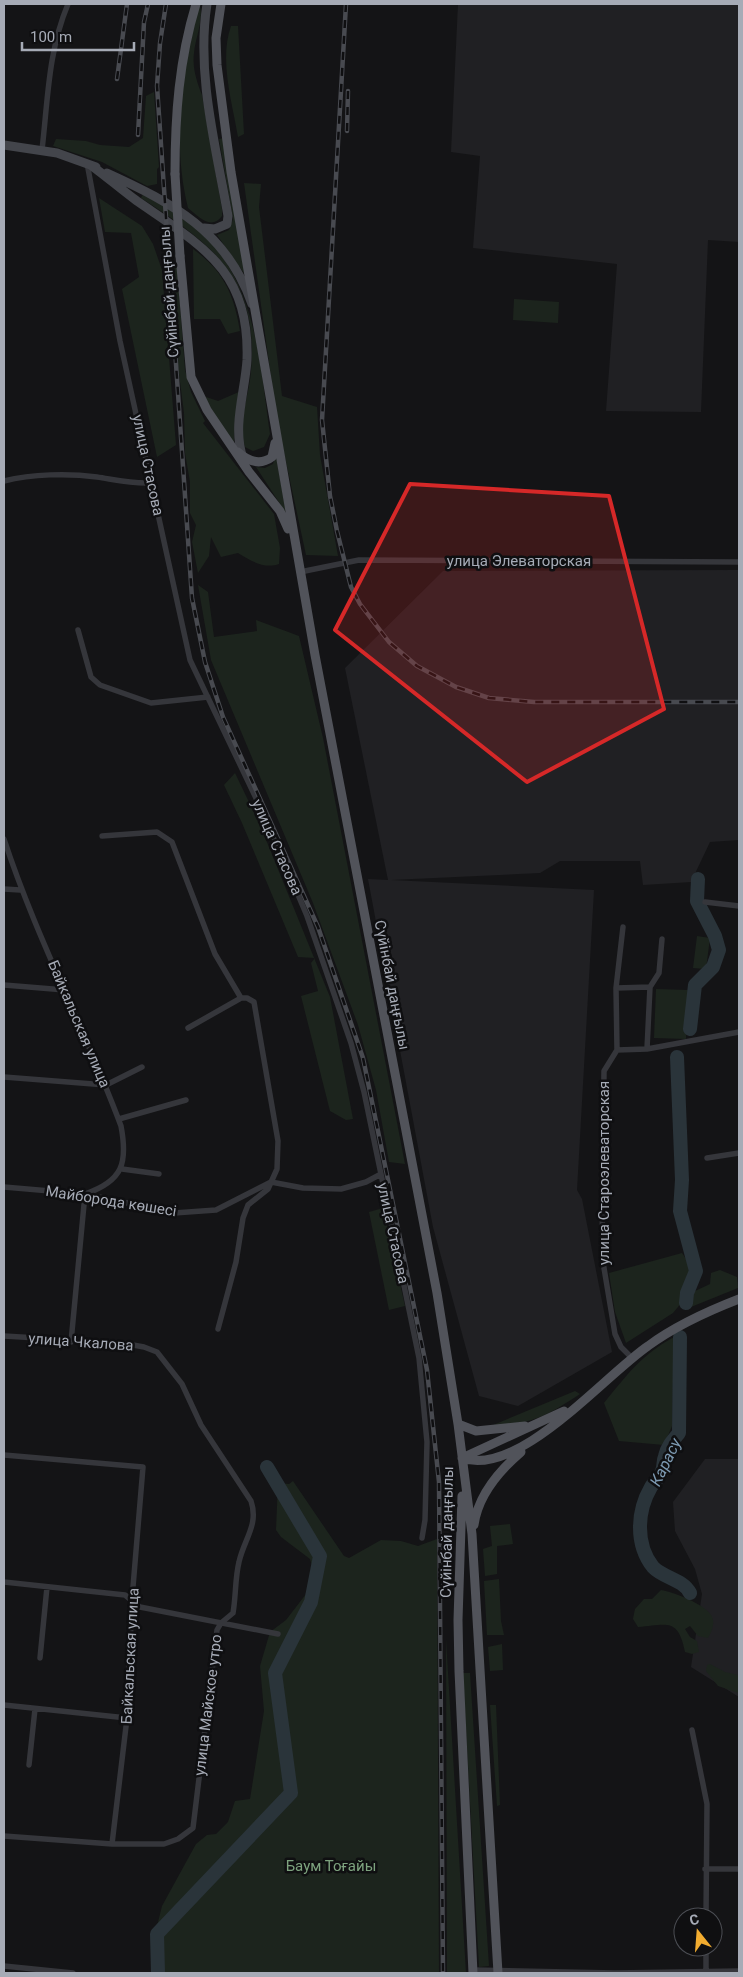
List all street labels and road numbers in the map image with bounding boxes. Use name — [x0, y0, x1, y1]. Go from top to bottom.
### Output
street label: Сүйінбай даңғылы — [155, 226, 183, 358]
street label: улица Стасова — [128, 413, 168, 517]
street label: улица Элеваторская — [447, 552, 591, 570]
street label: улица Стасова — [248, 796, 306, 898]
street label: Сүйінбай даңғылы — [371, 919, 413, 1051]
street label: Байкальская улица — [44, 958, 114, 1090]
street label: улица Староэлеваторская — [595, 1081, 613, 1265]
street label: улица Стасова — [373, 1181, 413, 1285]
street label: Майборода көшесі — [44, 1182, 178, 1220]
street label: улица Чкалова — [28, 1329, 134, 1355]
street label: Сүйінбай даңғылы — [437, 1466, 457, 1598]
street label: Байкальская улица — [117, 1587, 143, 1725]
street label: улица Майское утро — [190, 1633, 226, 1777]

